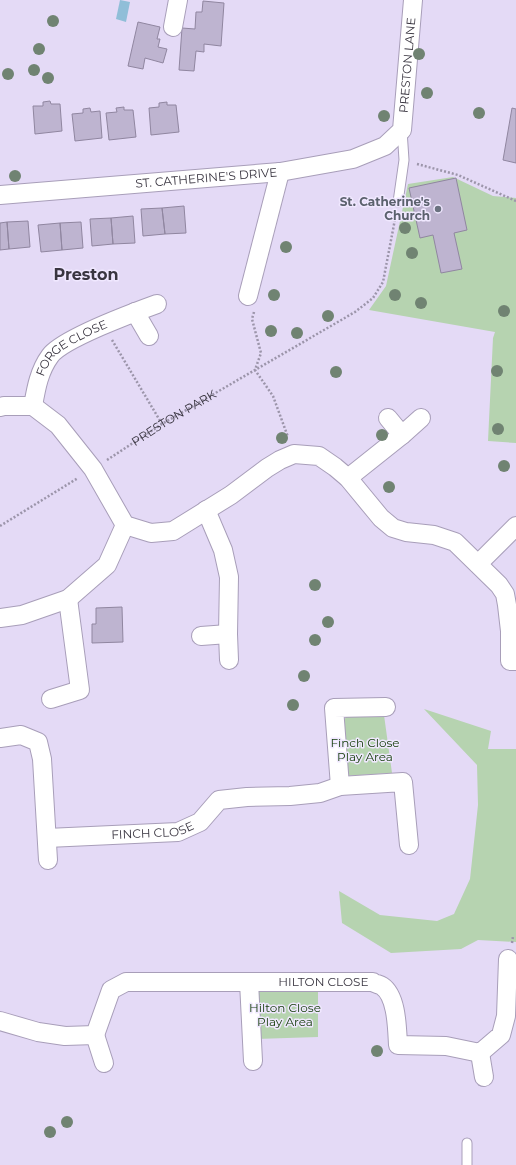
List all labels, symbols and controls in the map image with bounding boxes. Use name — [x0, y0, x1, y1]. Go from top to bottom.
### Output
street label: PRESTON LANE — [395, 17, 418, 114]
street label: ST. CATHERINE'S DRIVE — [135, 164, 278, 191]
place label: St. Catherine's Church — [340, 194, 431, 223]
marker: St. Catherine's Church — [433, 204, 443, 214]
district label: Preston — [53, 265, 119, 284]
street label: FORGE CLOSE — [32, 316, 109, 378]
street label: PRESTON PARK — [128, 386, 219, 449]
park label: Finch Close Play Area — [330, 735, 400, 764]
street label: FINCH CLOSE — [111, 818, 196, 842]
street label: HILTON CLOSE — [278, 974, 368, 989]
park label: Hilton Close Play Area — [249, 1000, 321, 1029]

